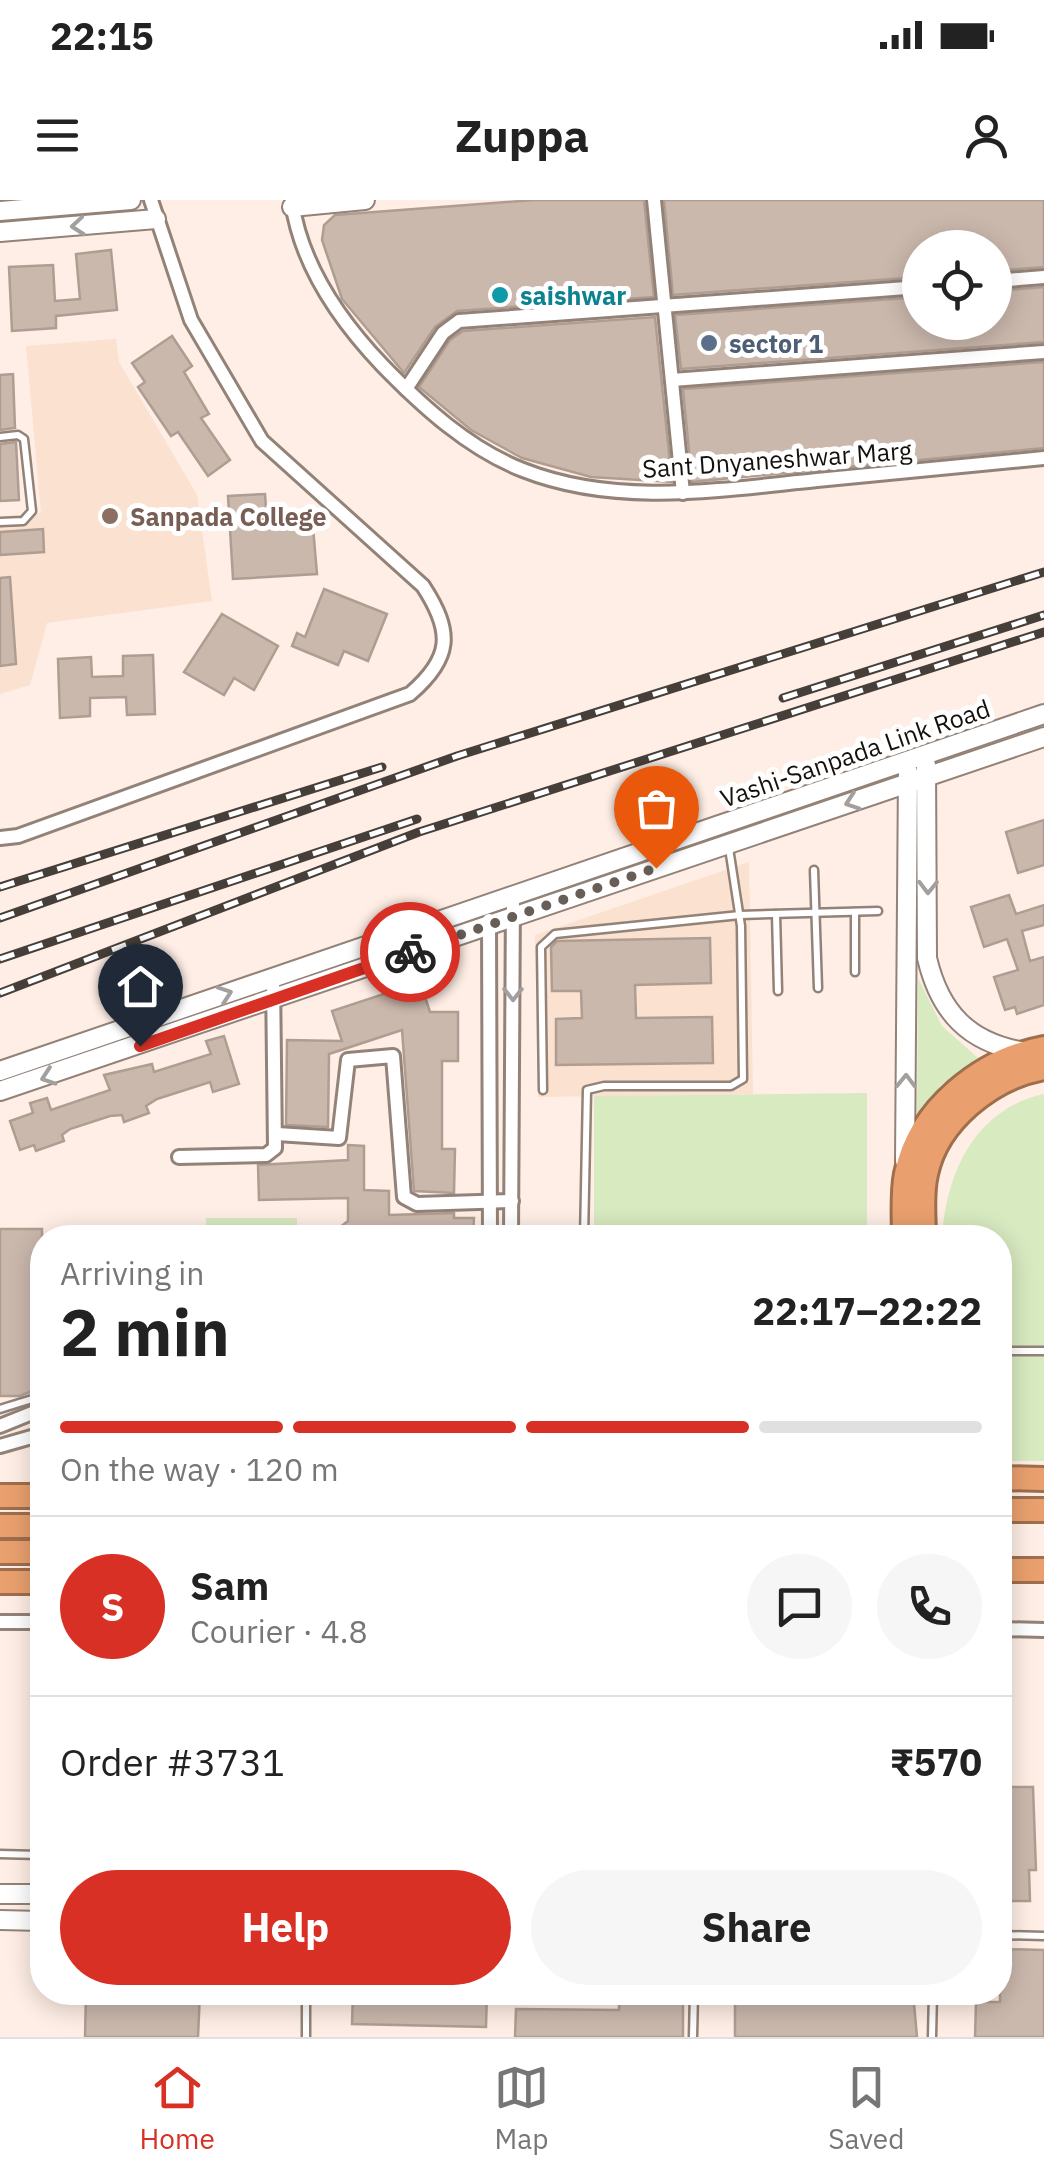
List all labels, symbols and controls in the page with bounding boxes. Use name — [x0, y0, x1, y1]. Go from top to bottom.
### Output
text: 22:15 — [50, 11, 154, 60]
text: Zuppa — [455, 106, 589, 164]
icon: menu — [30, 108, 85, 163]
icon: person — [959, 108, 1014, 163]
one-way arrow — [70, 214, 86, 236]
map controls — [902, 230, 1012, 340]
button: locate — [902, 230, 1012, 340]
place label: saishwar — [520, 279, 626, 312]
marker: saishwar — [489, 284, 511, 306]
place label: sector 1 — [729, 327, 823, 360]
marker: sector 1 — [698, 332, 720, 354]
street label: Sant Dnyaneshwar Marg — [641, 433, 913, 485]
place label: Sanpada College — [130, 500, 327, 533]
marker: Sanpada College — [99, 505, 121, 527]
street label: Vashi-Sanpada Link Road — [716, 691, 994, 815]
pin — [614, 766, 699, 869]
icon: bag — [629, 781, 684, 836]
one-way arrow — [845, 791, 862, 811]
one-way arrow — [917, 880, 939, 895]
courier — [360, 902, 460, 1002]
icon: bike — [383, 925, 438, 980]
pin — [98, 944, 183, 1047]
icon: home — [113, 959, 168, 1014]
one-way arrow — [215, 986, 232, 1006]
one-way arrow — [502, 986, 524, 1002]
one-way arrow — [40, 1065, 57, 1086]
one-way arrow — [895, 1073, 917, 1088]
text: Arriving in — [60, 1252, 205, 1294]
text: 22:17–22:22 — [752, 1286, 982, 1335]
text: 2 min — [60, 1289, 230, 1374]
text: On the way · 120 m — [60, 1448, 339, 1490]
button: chat — [747, 1554, 852, 1659]
button: phone — [877, 1554, 982, 1659]
text: Sam — [190, 1561, 269, 1610]
text: S — [101, 1582, 124, 1631]
text: Courier · 4.8 — [190, 1610, 368, 1652]
text: Order #3731 — [60, 1737, 285, 1786]
text: ₹570 — [890, 1737, 982, 1786]
button: Help — [60, 1870, 511, 1985]
button: Share — [531, 1870, 982, 1985]
tab: Home — [140, 2060, 215, 2157]
tab: Map — [494, 2060, 549, 2157]
tab: Saved — [828, 2060, 904, 2157]

